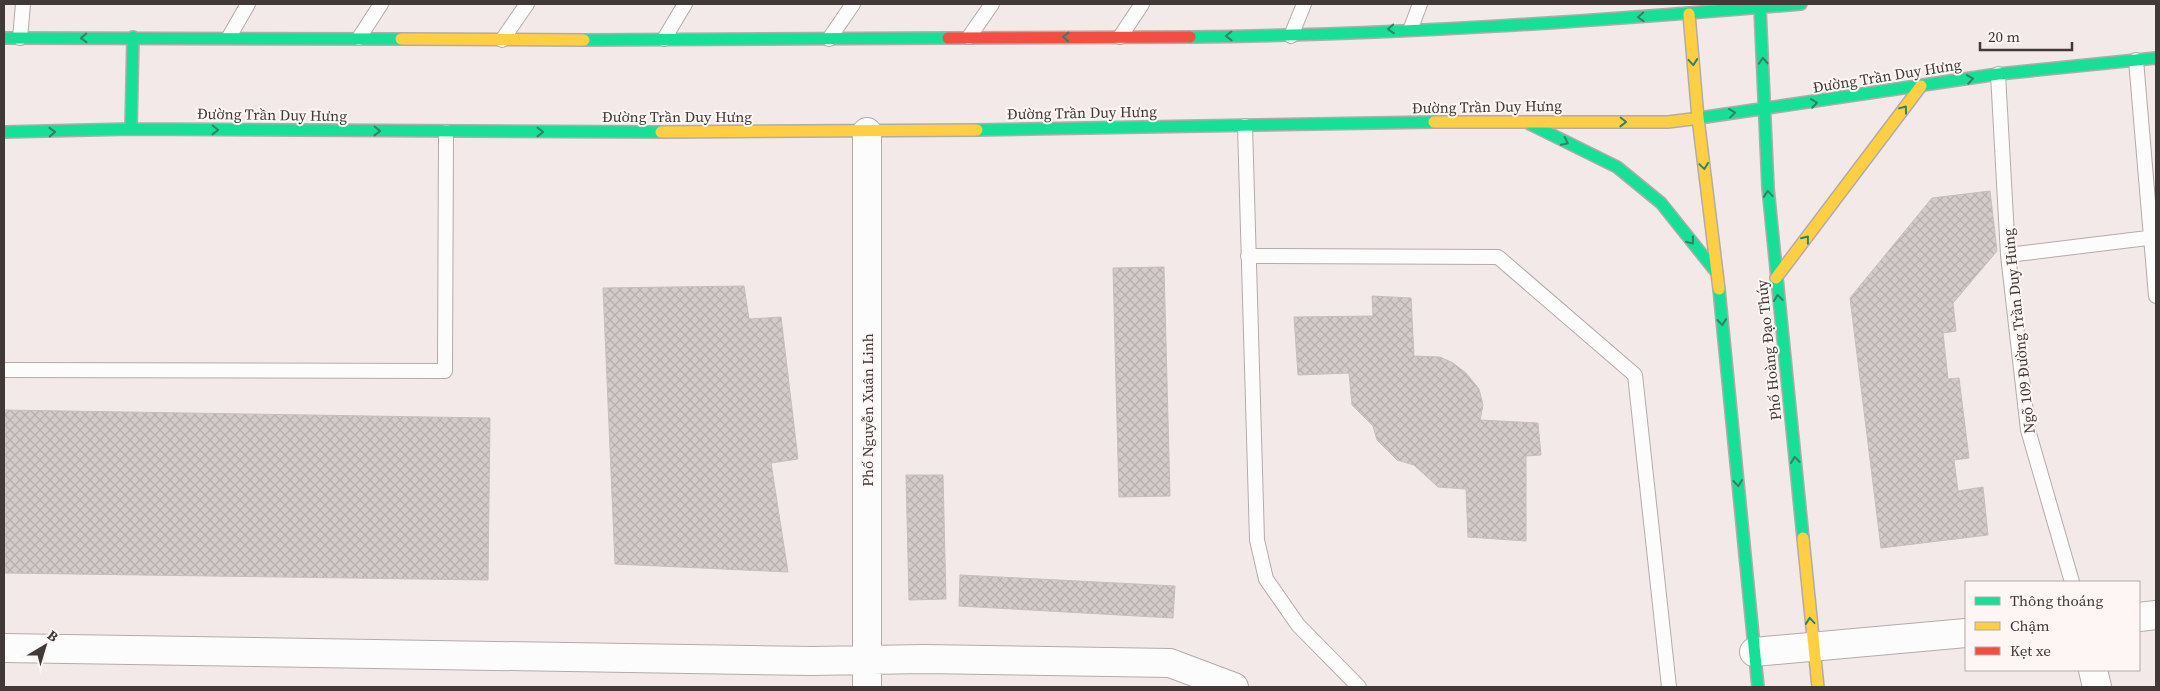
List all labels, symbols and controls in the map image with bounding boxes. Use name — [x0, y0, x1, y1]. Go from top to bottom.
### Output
one-way arrow — [1636, 11, 1644, 22]
scale bar — [1980, 20, 2072, 52]
one-way arrow — [1387, 23, 1395, 34]
text: 20 m — [1988, 26, 2020, 47]
one-way arrow — [1224, 31, 1232, 41]
one-way arrow — [1062, 32, 1070, 42]
one-way arrow — [80, 33, 88, 43]
street label: Đường Trần Duy Hưng — [1811, 53, 1963, 98]
one-way arrow — [1757, 56, 1768, 64]
one-way arrow — [1687, 58, 1698, 66]
one-way arrow — [1965, 74, 1974, 84]
street label: Đường Trần Duy Hưng — [1412, 95, 1562, 118]
one-way arrow — [1810, 98, 1818, 108]
street label: Đường Trần Duy Hưng — [1007, 101, 1157, 124]
street label: Đường Trần Duy Hưng — [197, 103, 347, 126]
one-way arrow — [1898, 105, 1907, 115]
street label: Đường Trần Duy Hưng — [602, 106, 752, 127]
one-way arrow — [1728, 108, 1736, 119]
one-way arrow — [1620, 117, 1627, 127]
one-way arrow — [211, 124, 219, 135]
one-way arrow — [374, 126, 382, 136]
one-way arrow — [49, 127, 57, 137]
one-way arrow — [536, 127, 544, 137]
one-way arrow — [1560, 135, 1569, 145]
one-way arrow — [1698, 162, 1709, 170]
one-way arrow — [1763, 190, 1774, 198]
street label: Ngõ 109 Đường Trần Duy Hưng — [1997, 227, 2040, 435]
one-way arrow — [1685, 235, 1694, 244]
one-way arrow — [1801, 236, 1809, 245]
street label: Phố Hoàng Đạo Thúy — [1751, 278, 1786, 421]
one-way arrow — [1773, 294, 1784, 302]
one-way arrow — [1716, 318, 1727, 326]
street label: Phố Nguyễn Xuân Linh — [857, 333, 878, 487]
one-way arrow — [1790, 455, 1801, 463]
one-way arrow — [1732, 480, 1743, 488]
legend — [1965, 581, 2140, 671]
text: Thông thoáng — [2010, 590, 2103, 611]
text: Chậm — [2010, 615, 2050, 636]
one-way arrow — [1805, 617, 1816, 625]
north arrow — [20, 621, 70, 671]
text: B — [43, 625, 63, 646]
text: Kẹt xe — [2010, 640, 2051, 661]

